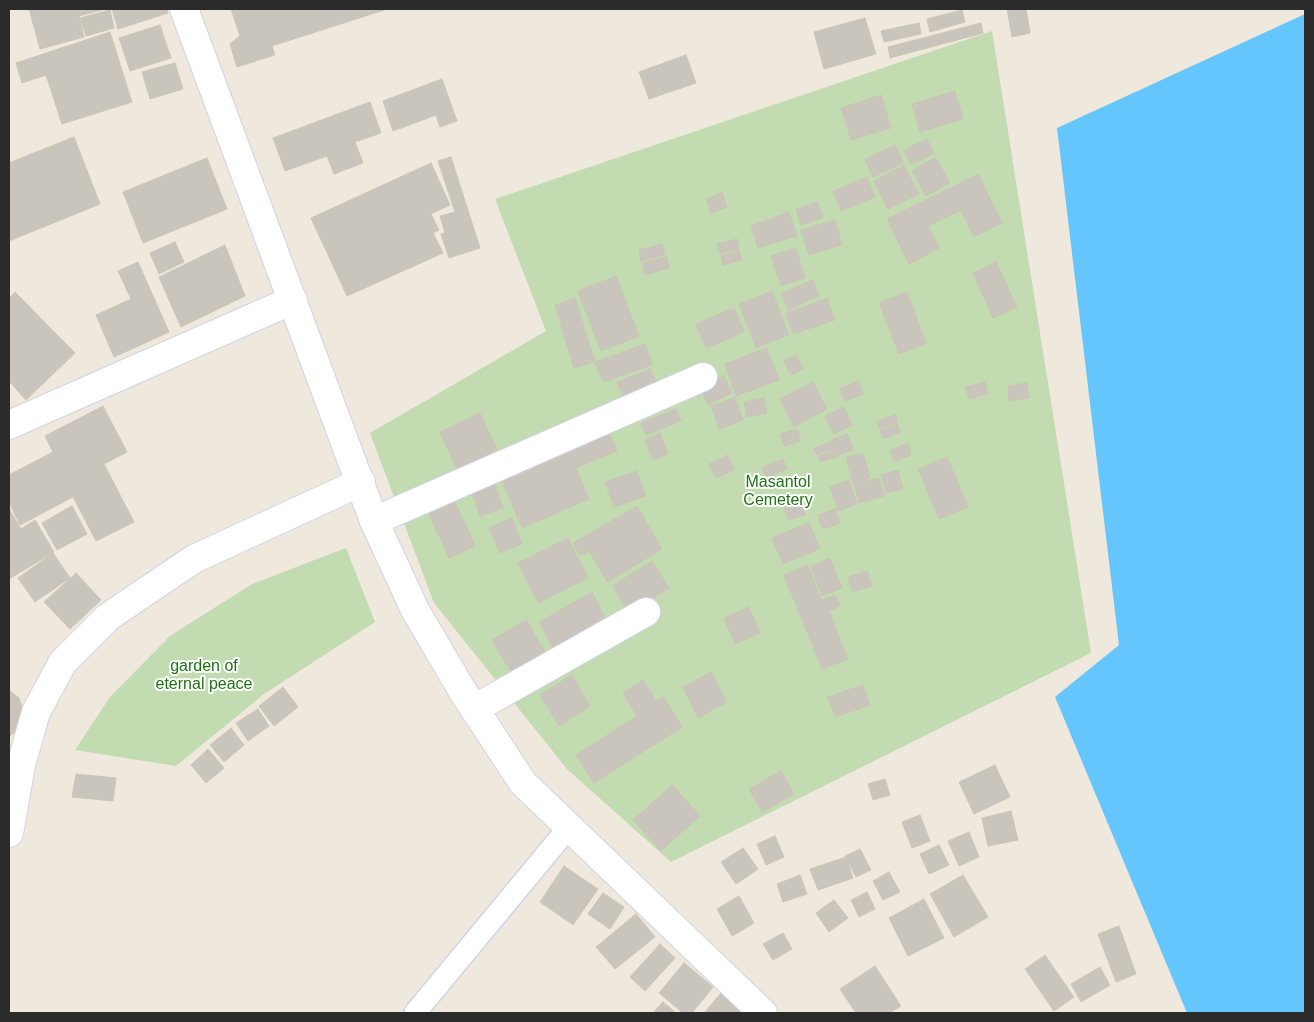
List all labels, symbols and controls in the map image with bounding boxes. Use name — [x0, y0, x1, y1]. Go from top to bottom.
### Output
park label: Masantol Cemetery — [743, 473, 813, 511]
park label: garden of eternal peace — [156, 657, 252, 695]

